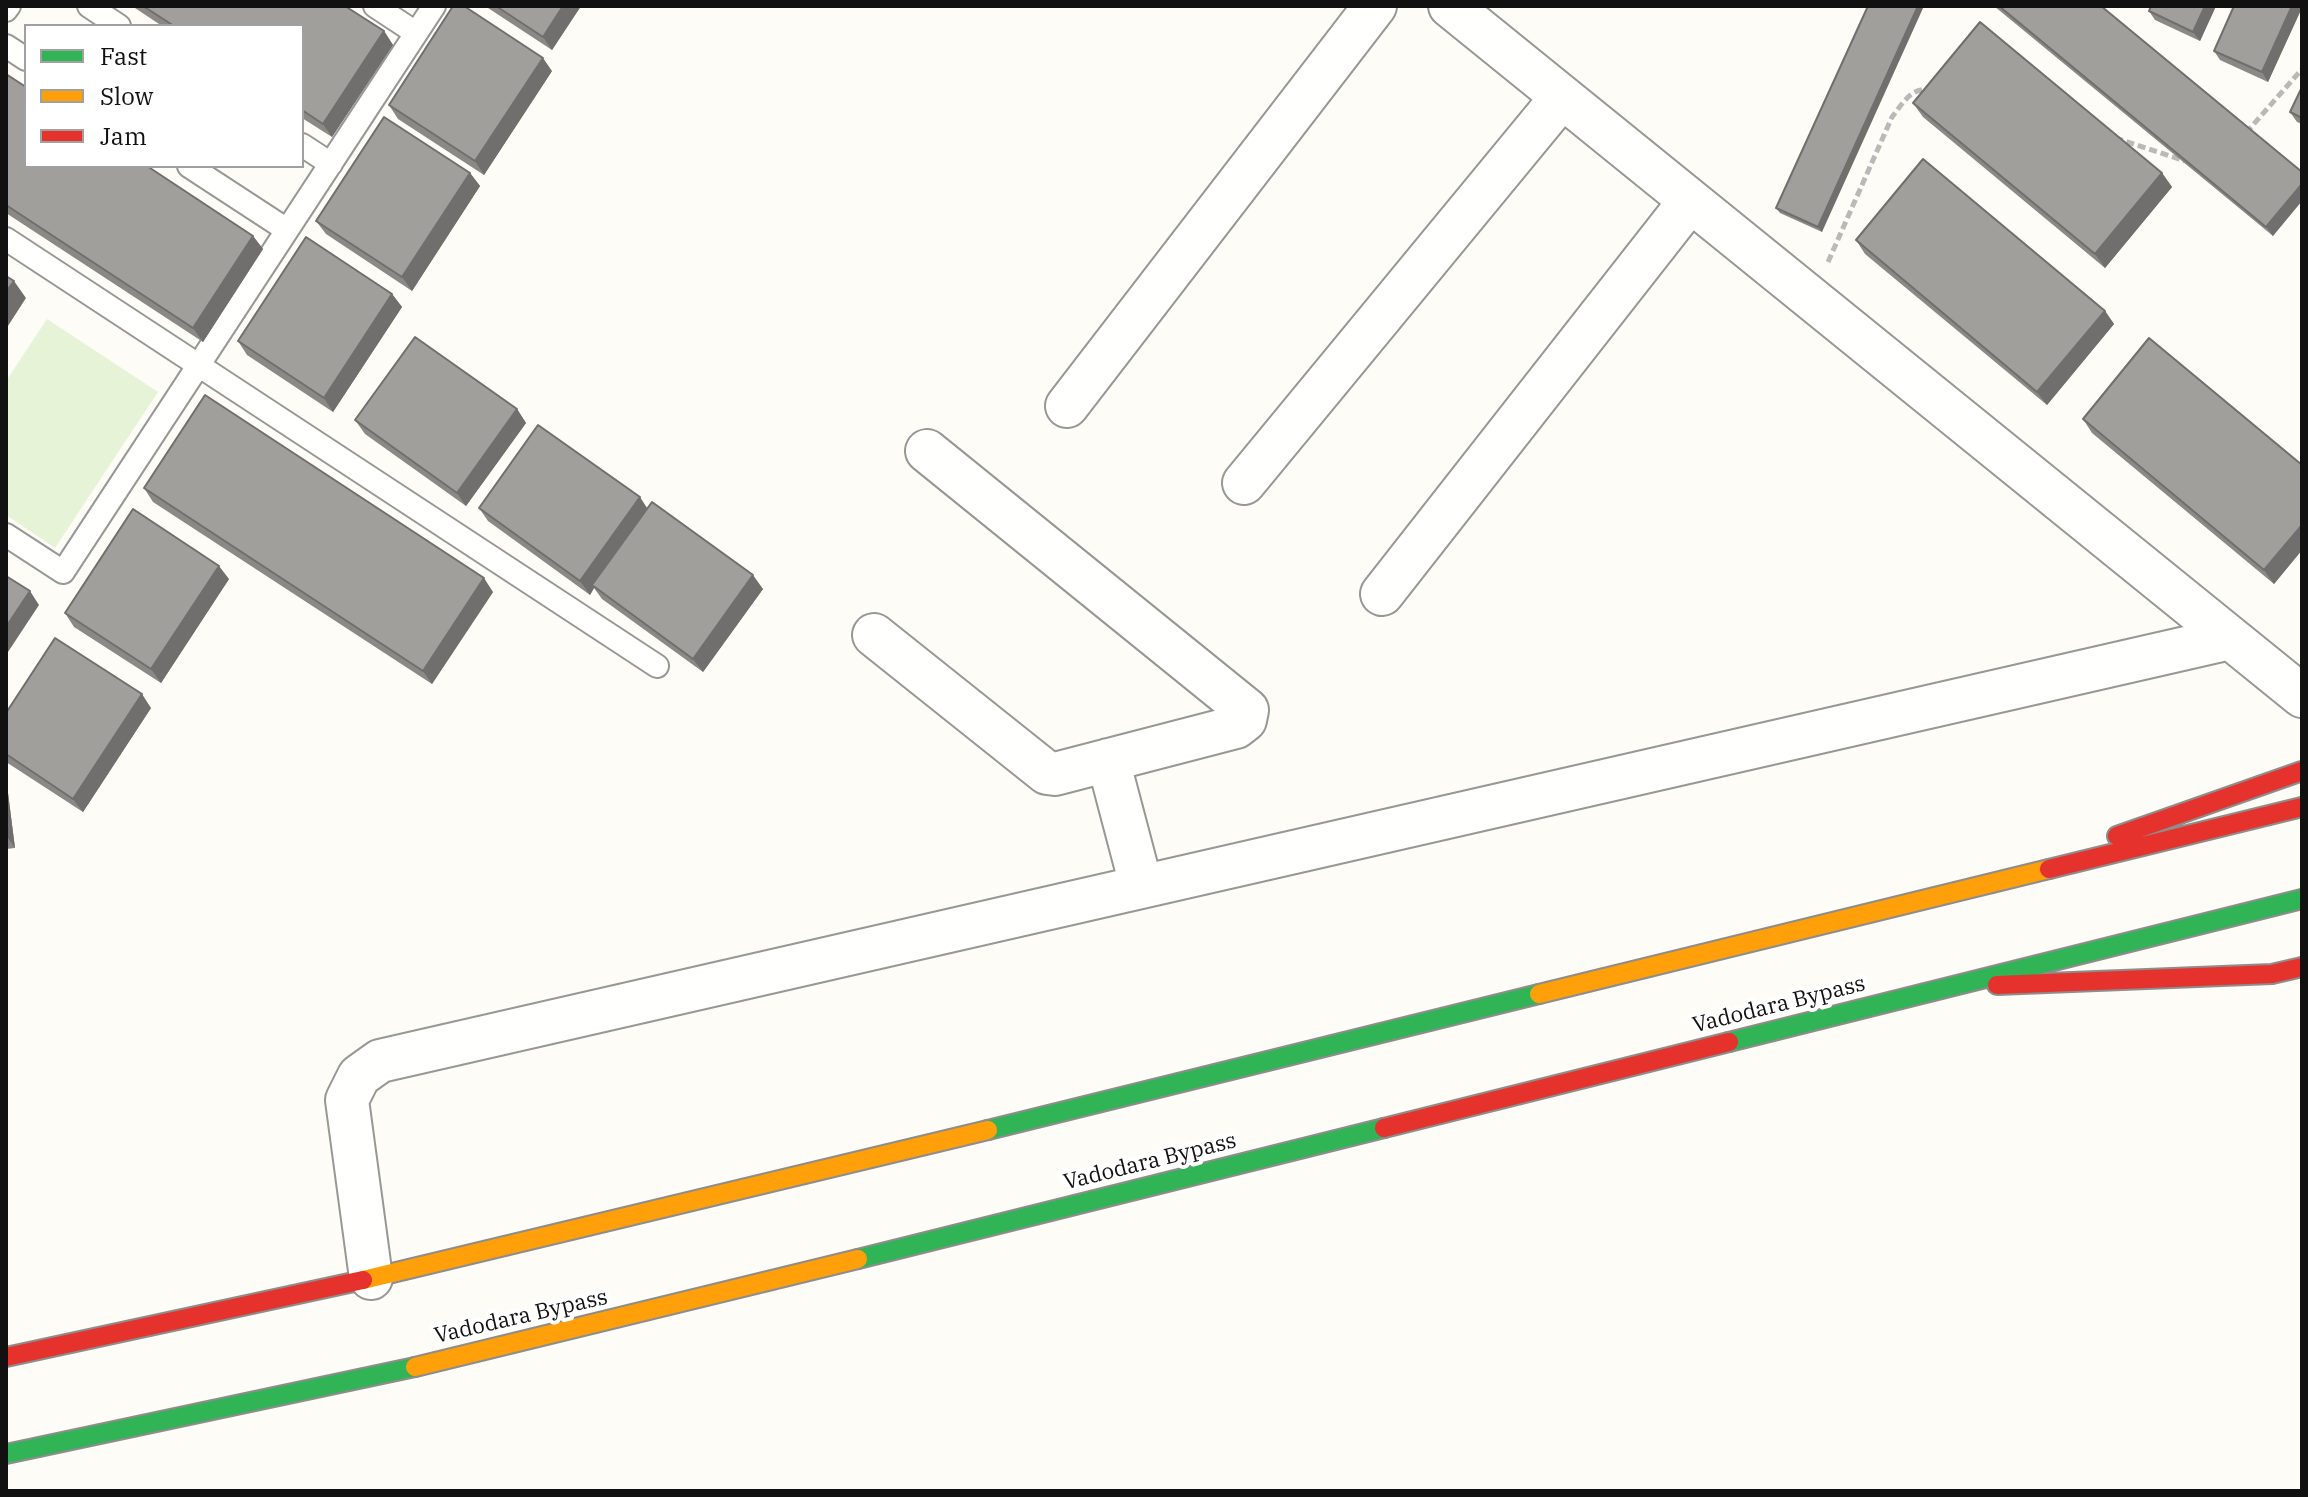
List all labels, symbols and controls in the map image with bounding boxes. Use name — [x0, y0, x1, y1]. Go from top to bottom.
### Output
legend — [24, 24, 304, 168]
text: Fast — [100, 40, 147, 72]
text: Slow — [100, 80, 153, 112]
text: Jam — [100, 120, 147, 152]
street label: Vadodara Bypass — [1690, 971, 1868, 1039]
street label: Vadodara Bypass — [1061, 1128, 1239, 1196]
street label: Vadodara Bypass — [432, 1284, 610, 1350]

